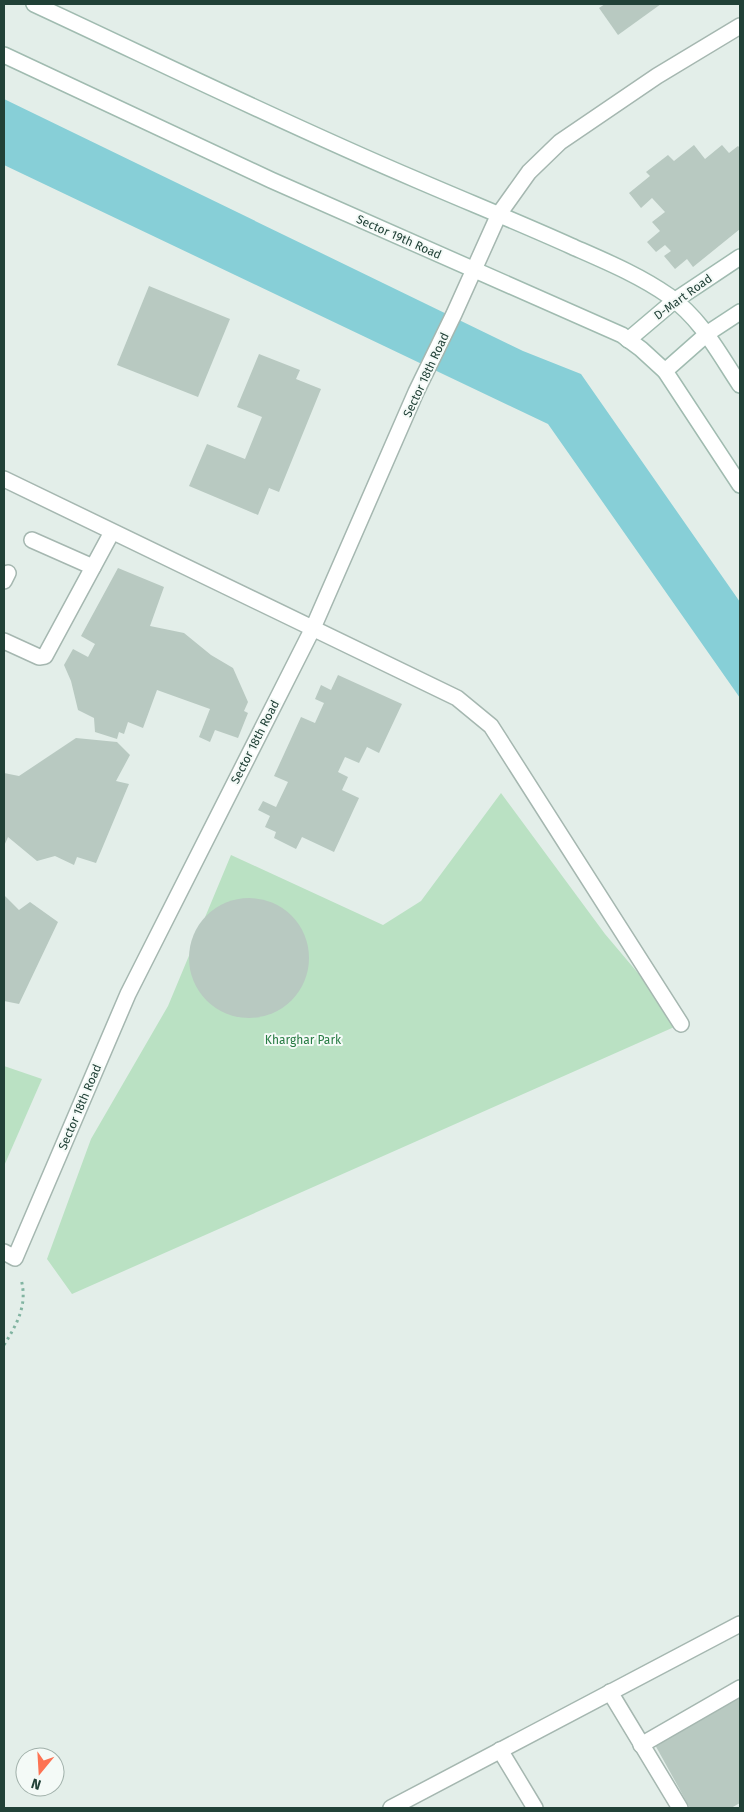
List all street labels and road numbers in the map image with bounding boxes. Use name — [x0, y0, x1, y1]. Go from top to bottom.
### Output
street label: Sector 19th Road — [354, 212, 444, 262]
street label: D-Mart Road — [651, 271, 715, 323]
street label: Sector 18th Road — [400, 330, 452, 420]
street label: Sector 18th Road — [228, 698, 282, 786]
street label: Sector 18th Road — [56, 1062, 104, 1152]

